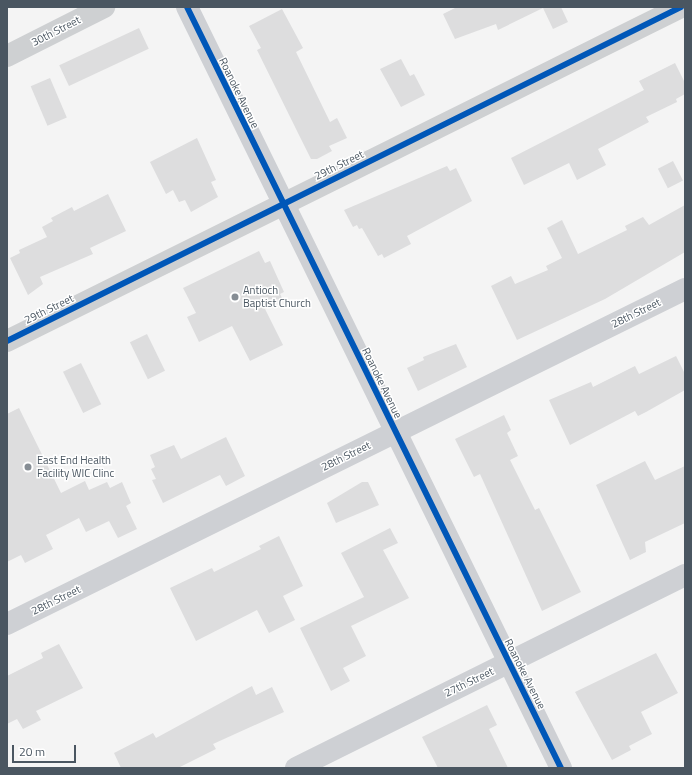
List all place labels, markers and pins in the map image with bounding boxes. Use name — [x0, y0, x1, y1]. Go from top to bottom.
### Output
place label: Antioch Baptist Church — [243, 284, 311, 310]
marker: Antioch Baptist Church — [230, 292, 240, 302]
place label: East End Health Facility WIC Clinc — [37, 454, 114, 480]
marker: East End Health Facility WIC Clinc — [22, 461, 34, 473]

